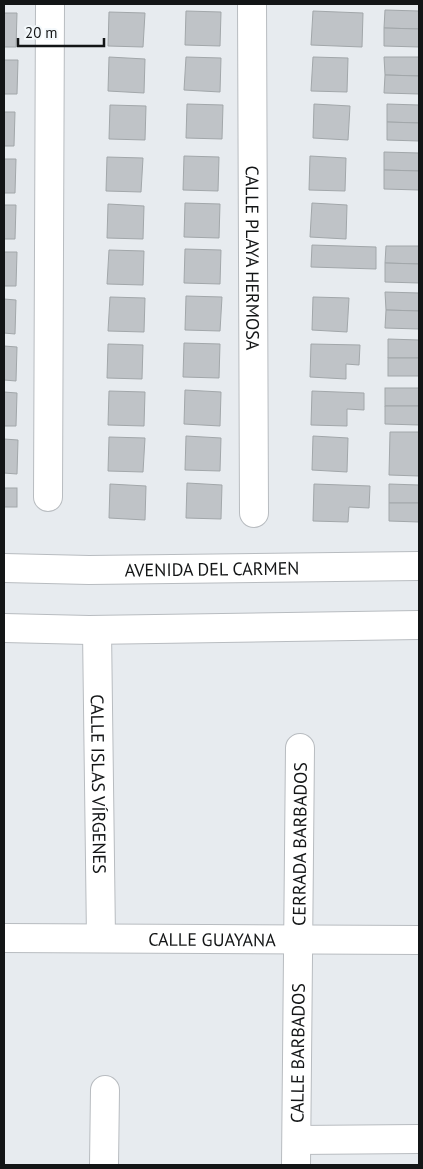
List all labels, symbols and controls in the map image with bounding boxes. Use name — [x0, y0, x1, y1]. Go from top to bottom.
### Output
scale bar — [18, 15, 104, 47]
text: 20 m — [25, 23, 58, 42]
street label: CALLE PLAYA HERMOSA — [241, 166, 265, 351]
street label: AVENIDA DEL CARMEN — [124, 556, 300, 581]
street label: CALLE ISLAS VÍRGENES — [86, 694, 112, 874]
street label: CERRADA BARBADOS — [287, 762, 311, 926]
street label: CALLE GUAYANA — [148, 927, 276, 951]
street label: CALLE BARBADOS — [285, 983, 309, 1123]

